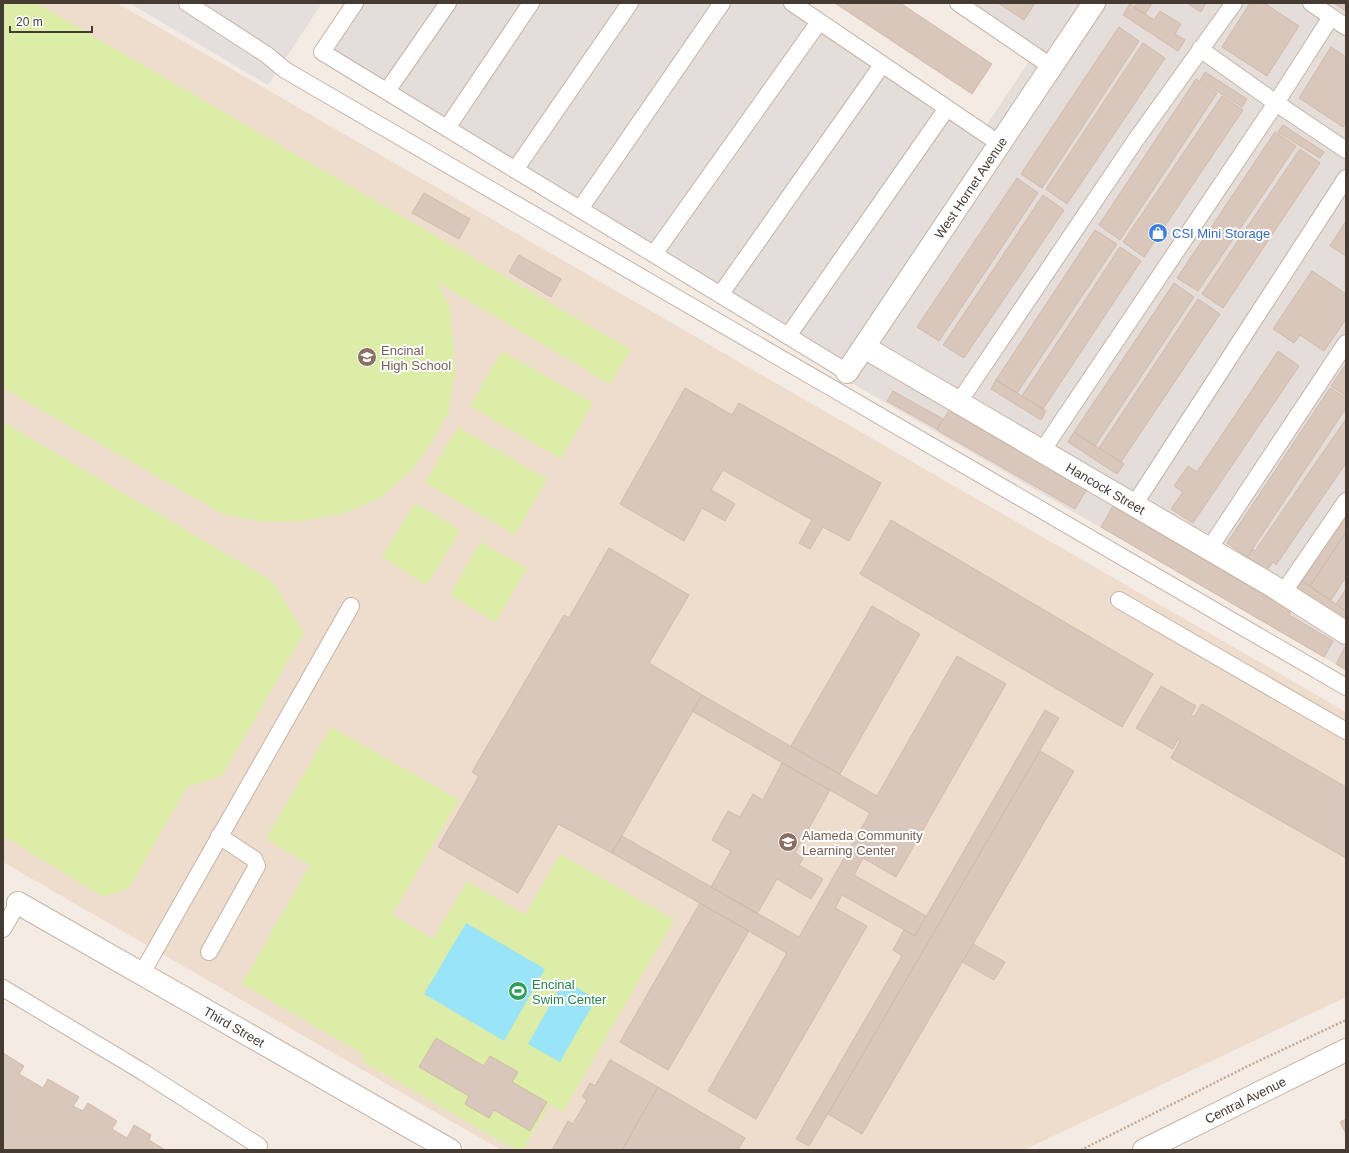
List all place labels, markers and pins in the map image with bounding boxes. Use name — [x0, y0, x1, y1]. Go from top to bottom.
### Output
shop icon: CSI Mini Storage — [1147, 222, 1169, 244]
place label: CSI Mini Storage — [1172, 226, 1270, 241]
place label: Encinal High School — [381, 343, 451, 373]
school or university icon: Encinal High School — [356, 346, 378, 368]
place label: Alameda Community Learning Center — [802, 828, 923, 858]
school or university icon: Alameda Community Learning Center — [777, 831, 799, 853]
place label: Encinal Swim Center — [532, 977, 607, 1007]
sports icon: Encinal Swim Center — [507, 980, 529, 1002]

